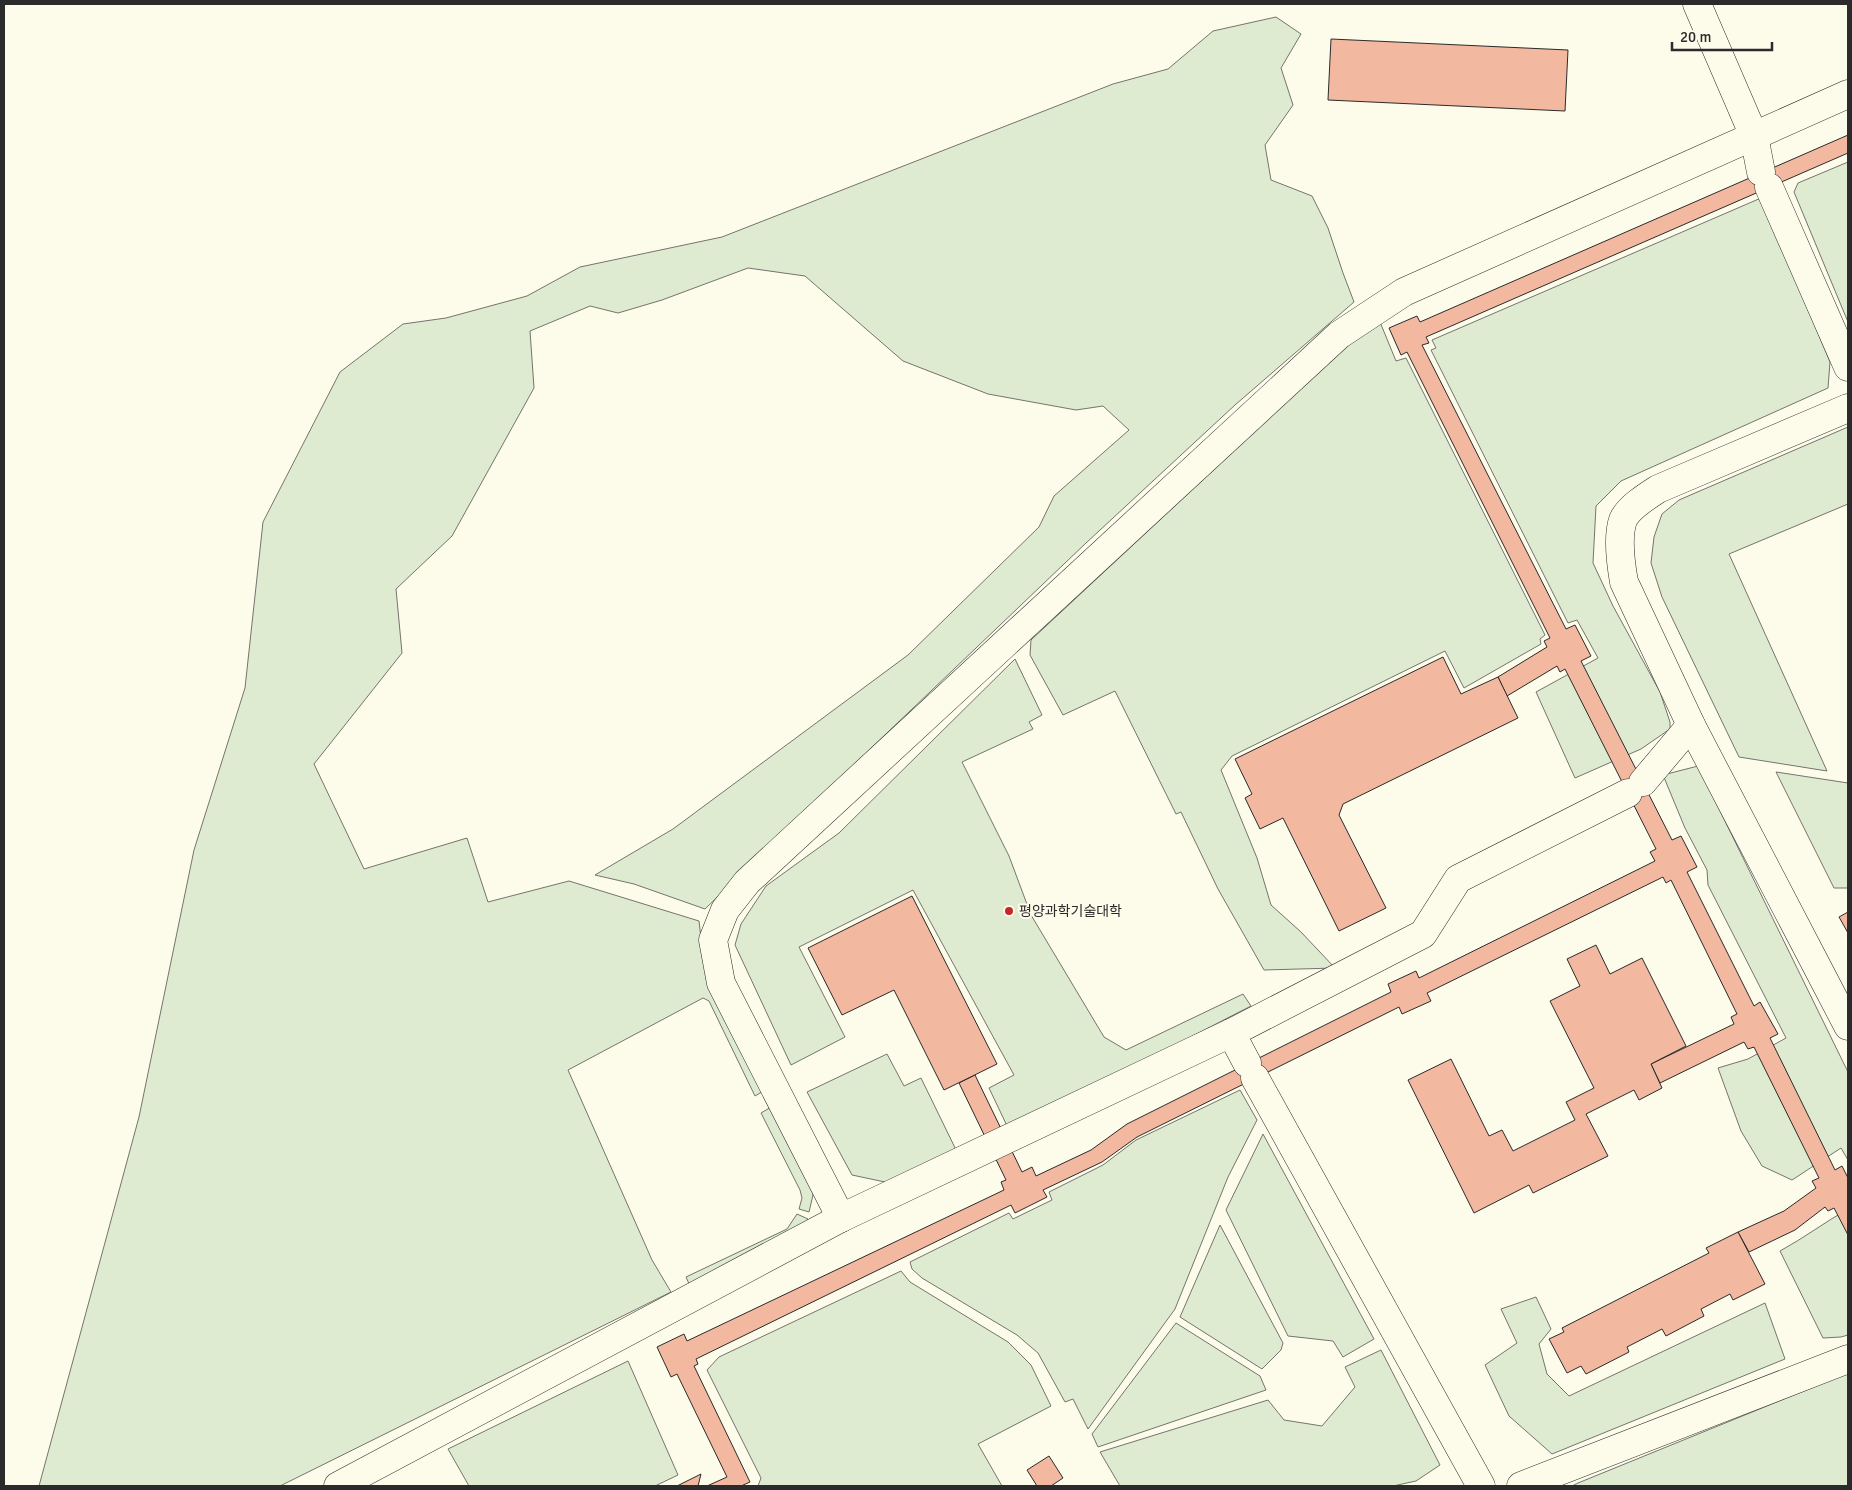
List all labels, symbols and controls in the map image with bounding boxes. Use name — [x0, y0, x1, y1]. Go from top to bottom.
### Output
scale bar — [1672, 20, 1772, 52]
text: 20 m — [1680, 28, 1711, 46]
place label: 평양과학기술대학 — [1019, 903, 1122, 920]
marker: 평양과학기술대학 — [1003, 905, 1015, 917]

